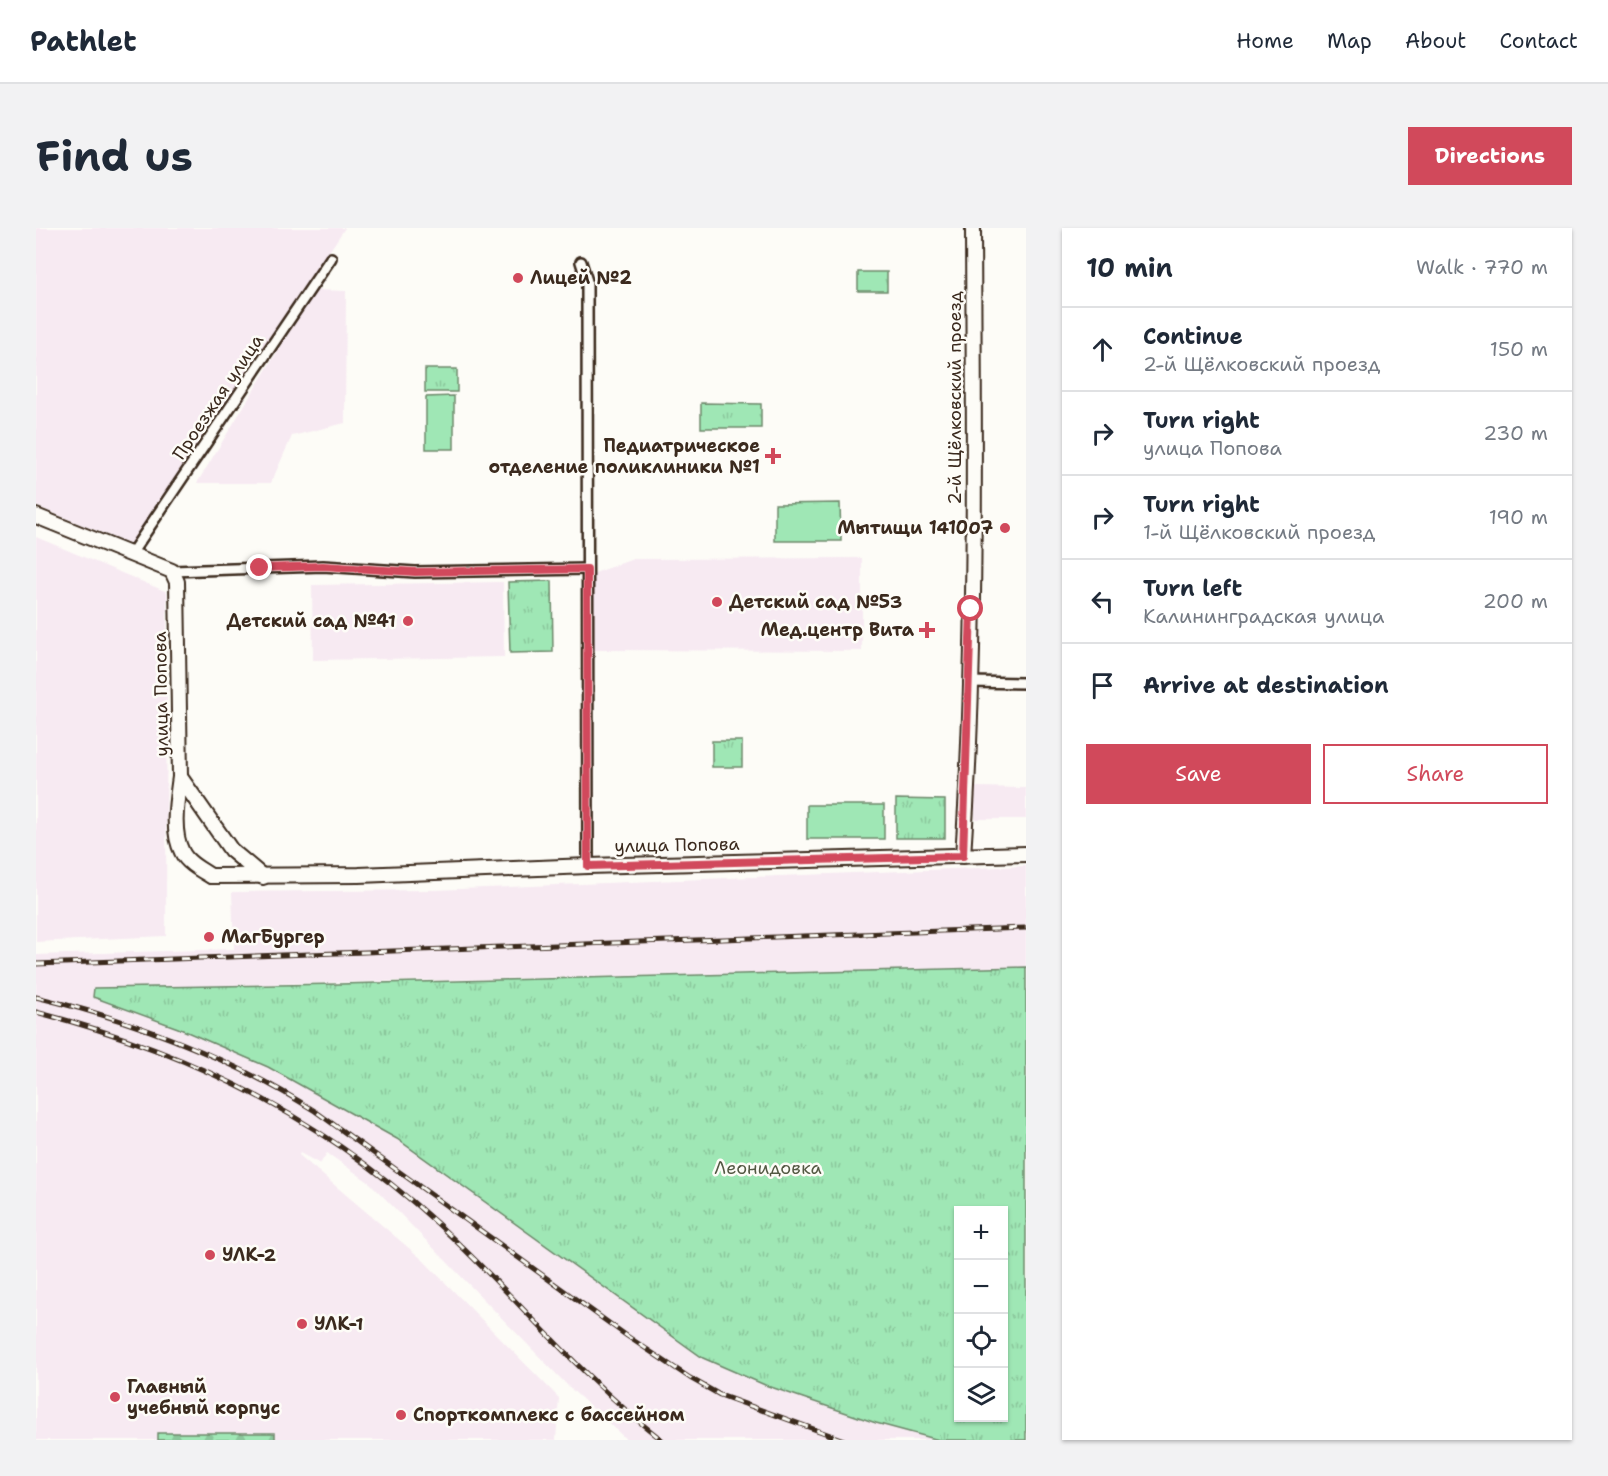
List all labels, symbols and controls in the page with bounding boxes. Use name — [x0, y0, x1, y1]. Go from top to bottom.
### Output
text: Pathlet — [30, 22, 137, 60]
text: Home — [1236, 27, 1294, 55]
text: Map — [1327, 27, 1372, 55]
text: About — [1405, 27, 1466, 55]
text: Contact — [1499, 27, 1578, 55]
button: Directions — [1408, 127, 1572, 185]
text: Find us — [36, 128, 193, 184]
text: 10 min — [1086, 250, 1173, 285]
text: Walk · 770 m — [1416, 254, 1548, 280]
place label: Лицей №2 — [530, 266, 632, 290]
marker: Лицей №2 — [511, 271, 525, 285]
street label: 2-й Щёлковский проезд — [943, 291, 967, 505]
text: Continue — [1143, 322, 1243, 351]
street label: Проезжая улица — [167, 329, 269, 465]
icon: ahead — [1086, 333, 1119, 366]
text: 150 m — [1490, 336, 1548, 362]
text: 2-й Щёлковский проезд — [1143, 351, 1380, 377]
text: Turn right — [1143, 406, 1260, 435]
icon: right — [1086, 417, 1119, 450]
text: 230 m — [1483, 420, 1548, 446]
place label: Педиатрическое отделение поликлиники №1 — [489, 434, 760, 479]
text: улица Попова — [1143, 435, 1282, 461]
marker: Педиатрическое отделение поликлиники №1 — [764, 447, 782, 465]
text: Turn right — [1143, 490, 1260, 519]
icon: right — [1086, 501, 1119, 534]
text: 190 m — [1489, 504, 1548, 530]
place label: Мытищи 141007 — [837, 516, 993, 540]
text: 1-й Щёлковский проезд — [1143, 519, 1376, 545]
marker: Мытищи 141007 — [998, 521, 1012, 535]
route end — [246, 554, 272, 580]
text: Turn left — [1143, 574, 1242, 603]
icon: left — [1086, 585, 1119, 618]
text: 200 m — [1483, 588, 1548, 614]
place label: Детский сад №53 — [729, 590, 902, 614]
marker: Детский сад №53 — [710, 595, 724, 609]
route start — [957, 595, 983, 621]
text: Калининградская улица — [1143, 603, 1384, 629]
place label: Детский сад №41 — [227, 609, 396, 633]
marker: Детский сад №41 — [401, 614, 415, 628]
place label: Мед.центр Вита — [760, 618, 915, 642]
marker: Мед.центр Вита — [918, 621, 936, 639]
street label: улица Попова — [148, 631, 174, 757]
icon: arrive — [1086, 669, 1119, 702]
text: Arrive at destination — [1143, 671, 1389, 700]
button: Save — [1086, 744, 1311, 804]
button: Share — [1323, 744, 1548, 804]
street label: улица Попова — [614, 832, 740, 858]
place label: МагБургер — [221, 925, 325, 949]
marker: МагБургер — [202, 930, 216, 944]
park label: Леонидовка — [714, 1156, 822, 1180]
map controls — [954, 1206, 1008, 1422]
button: + — [954, 1206, 1008, 1260]
place label: УЛК-2 — [222, 1243, 277, 1267]
marker: УЛК-2 — [203, 1248, 217, 1262]
button: − — [954, 1260, 1008, 1314]
place label: УЛК-1 — [314, 1312, 363, 1336]
button: locate — [954, 1314, 1008, 1368]
marker: УЛК-1 — [295, 1317, 309, 1331]
button: layers — [954, 1368, 1008, 1422]
place label: Главный учебный корпус — [127, 1375, 280, 1420]
marker: Главный учебный корпус — [108, 1390, 122, 1404]
place label: Спорткомплекс с бассейном — [413, 1403, 685, 1427]
marker: Спорткомплекс с бассейном — [394, 1408, 408, 1422]

